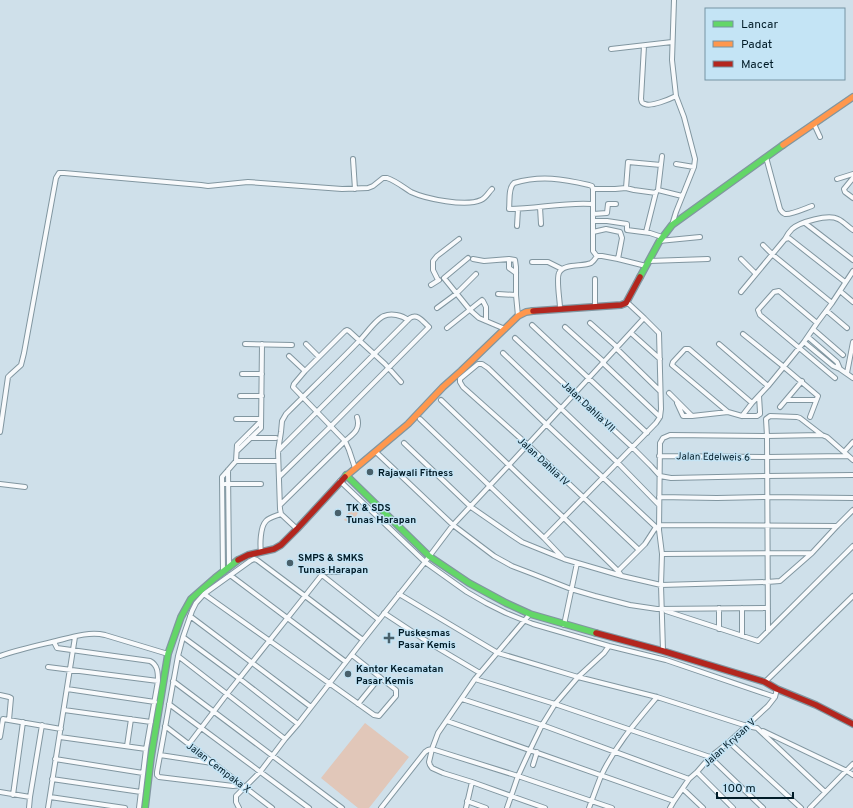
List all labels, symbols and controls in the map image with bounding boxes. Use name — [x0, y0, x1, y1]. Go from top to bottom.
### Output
legend — [705, 8, 845, 80]
text: Lancar — [741, 17, 778, 33]
text: Padat — [741, 37, 772, 53]
text: Macet — [741, 57, 774, 73]
street label: Jalan Dahlia VII — [558, 379, 618, 435]
street label: Jalan Dahlia IV — [514, 435, 572, 490]
street label: Jalan Edelweis 6 — [676, 450, 750, 465]
marker: Rajawali Fitness — [365, 467, 375, 477]
place label: Rajawali Fitness — [378, 467, 453, 480]
place label: TK & SDS Tunas Harapan — [346, 502, 416, 527]
marker: TK & SDS Tunas Harapan — [333, 508, 343, 518]
place label: SMPS & SMKS Tunas Harapan — [298, 552, 368, 577]
marker: SMPS & SMKS Tunas Harapan — [285, 558, 295, 568]
place label: Puskesmas Pasar Kemis — [398, 627, 456, 652]
marker: Puskesmas Pasar Kemis — [383, 632, 395, 644]
place label: Kantor Kecamatan Pasar Kemis — [356, 663, 443, 688]
marker: Kantor Kecamatan Pasar Kemis — [343, 669, 353, 679]
street label: Jalan Krysan V — [701, 716, 759, 770]
street label: Jalan Cempaka X — [183, 740, 253, 797]
scale bar — [717, 774, 793, 800]
text: 100 m — [723, 781, 756, 797]

